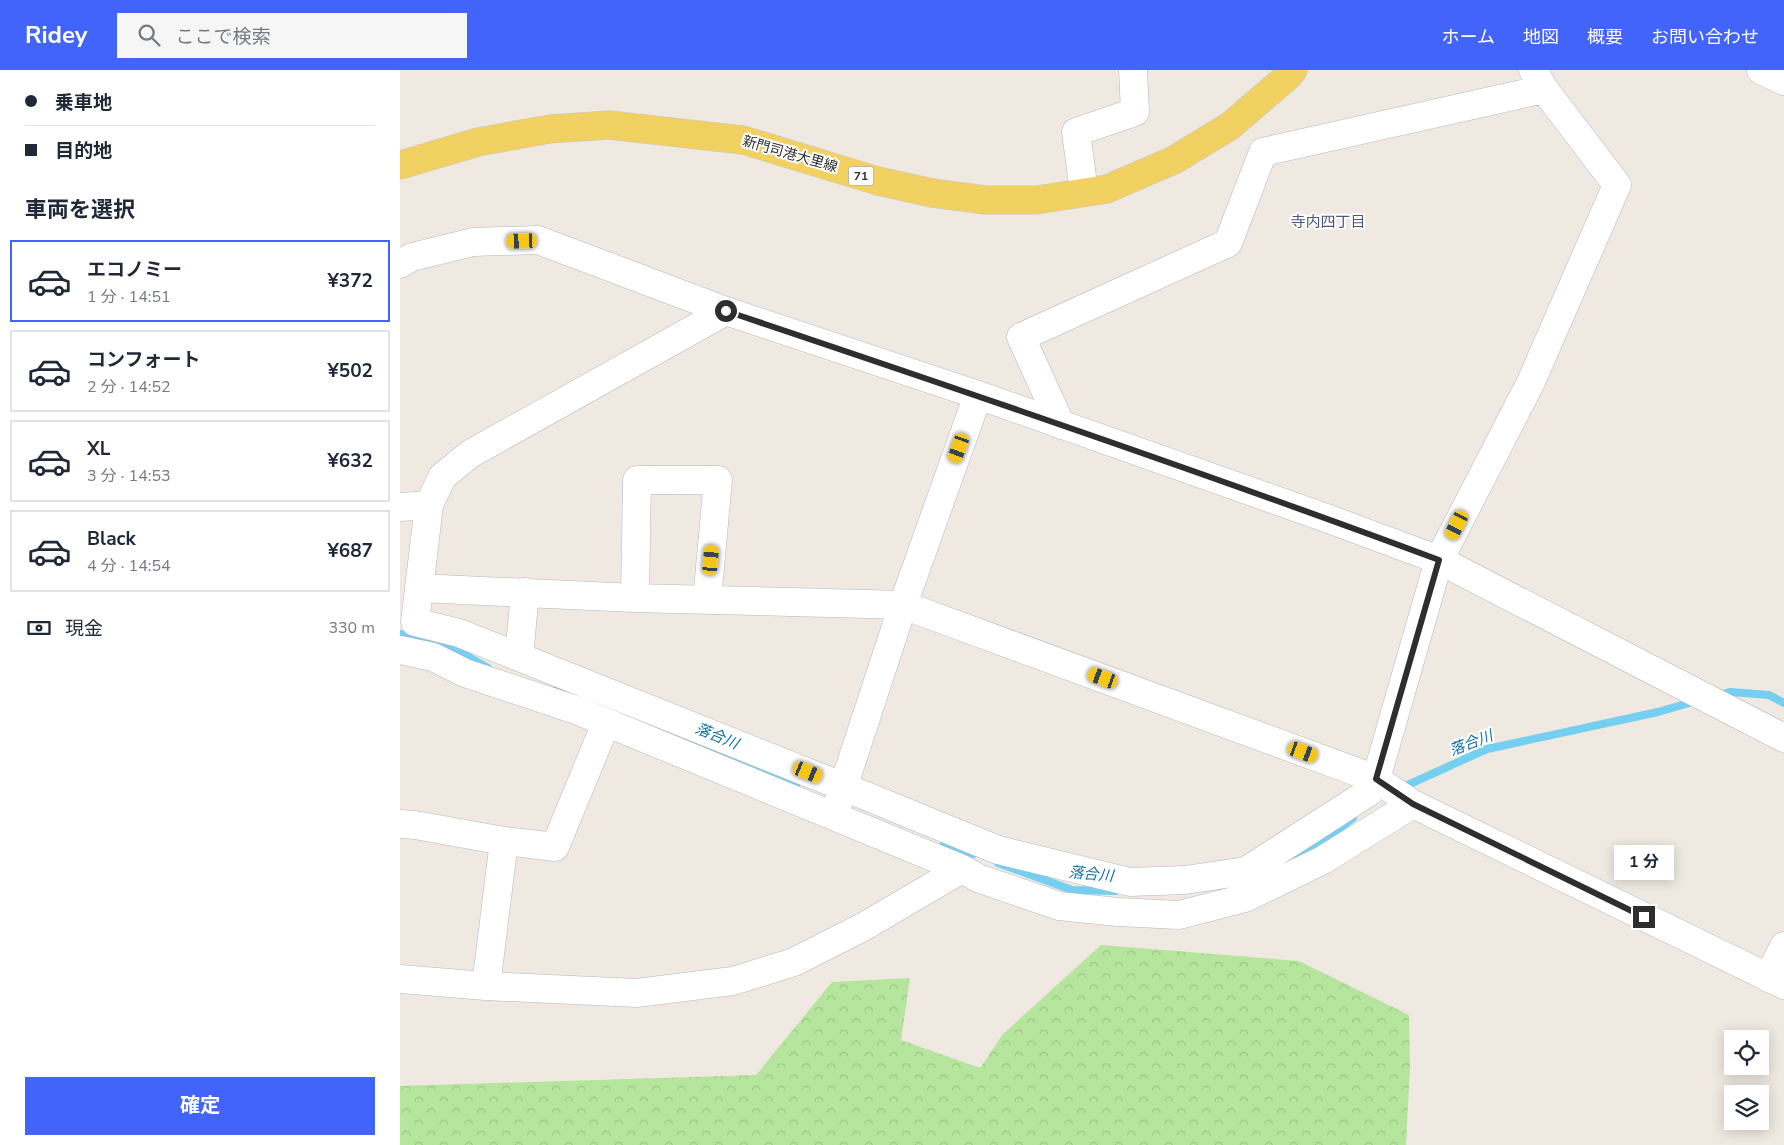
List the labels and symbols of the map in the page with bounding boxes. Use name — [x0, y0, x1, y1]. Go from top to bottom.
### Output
street label: 新門司港大里線 — [740, 131, 840, 177]
road number: 71 — [848, 166, 874, 185]
district label: 寺内四丁目 — [1290, 212, 1366, 232]
car — [506, 233, 537, 249]
route start — [715, 300, 737, 322]
car — [946, 431, 971, 465]
car — [1443, 508, 1470, 542]
car — [702, 544, 719, 576]
car — [1086, 666, 1119, 690]
water label: 落合川 — [692, 718, 743, 754]
water label: 落合川 — [1446, 725, 1497, 760]
car — [1286, 740, 1319, 764]
car — [791, 759, 824, 785]
callout: 1 分 — [1614, 844, 1674, 880]
water label: 落合川 — [1068, 862, 1116, 886]
route end — [1633, 906, 1655, 928]

